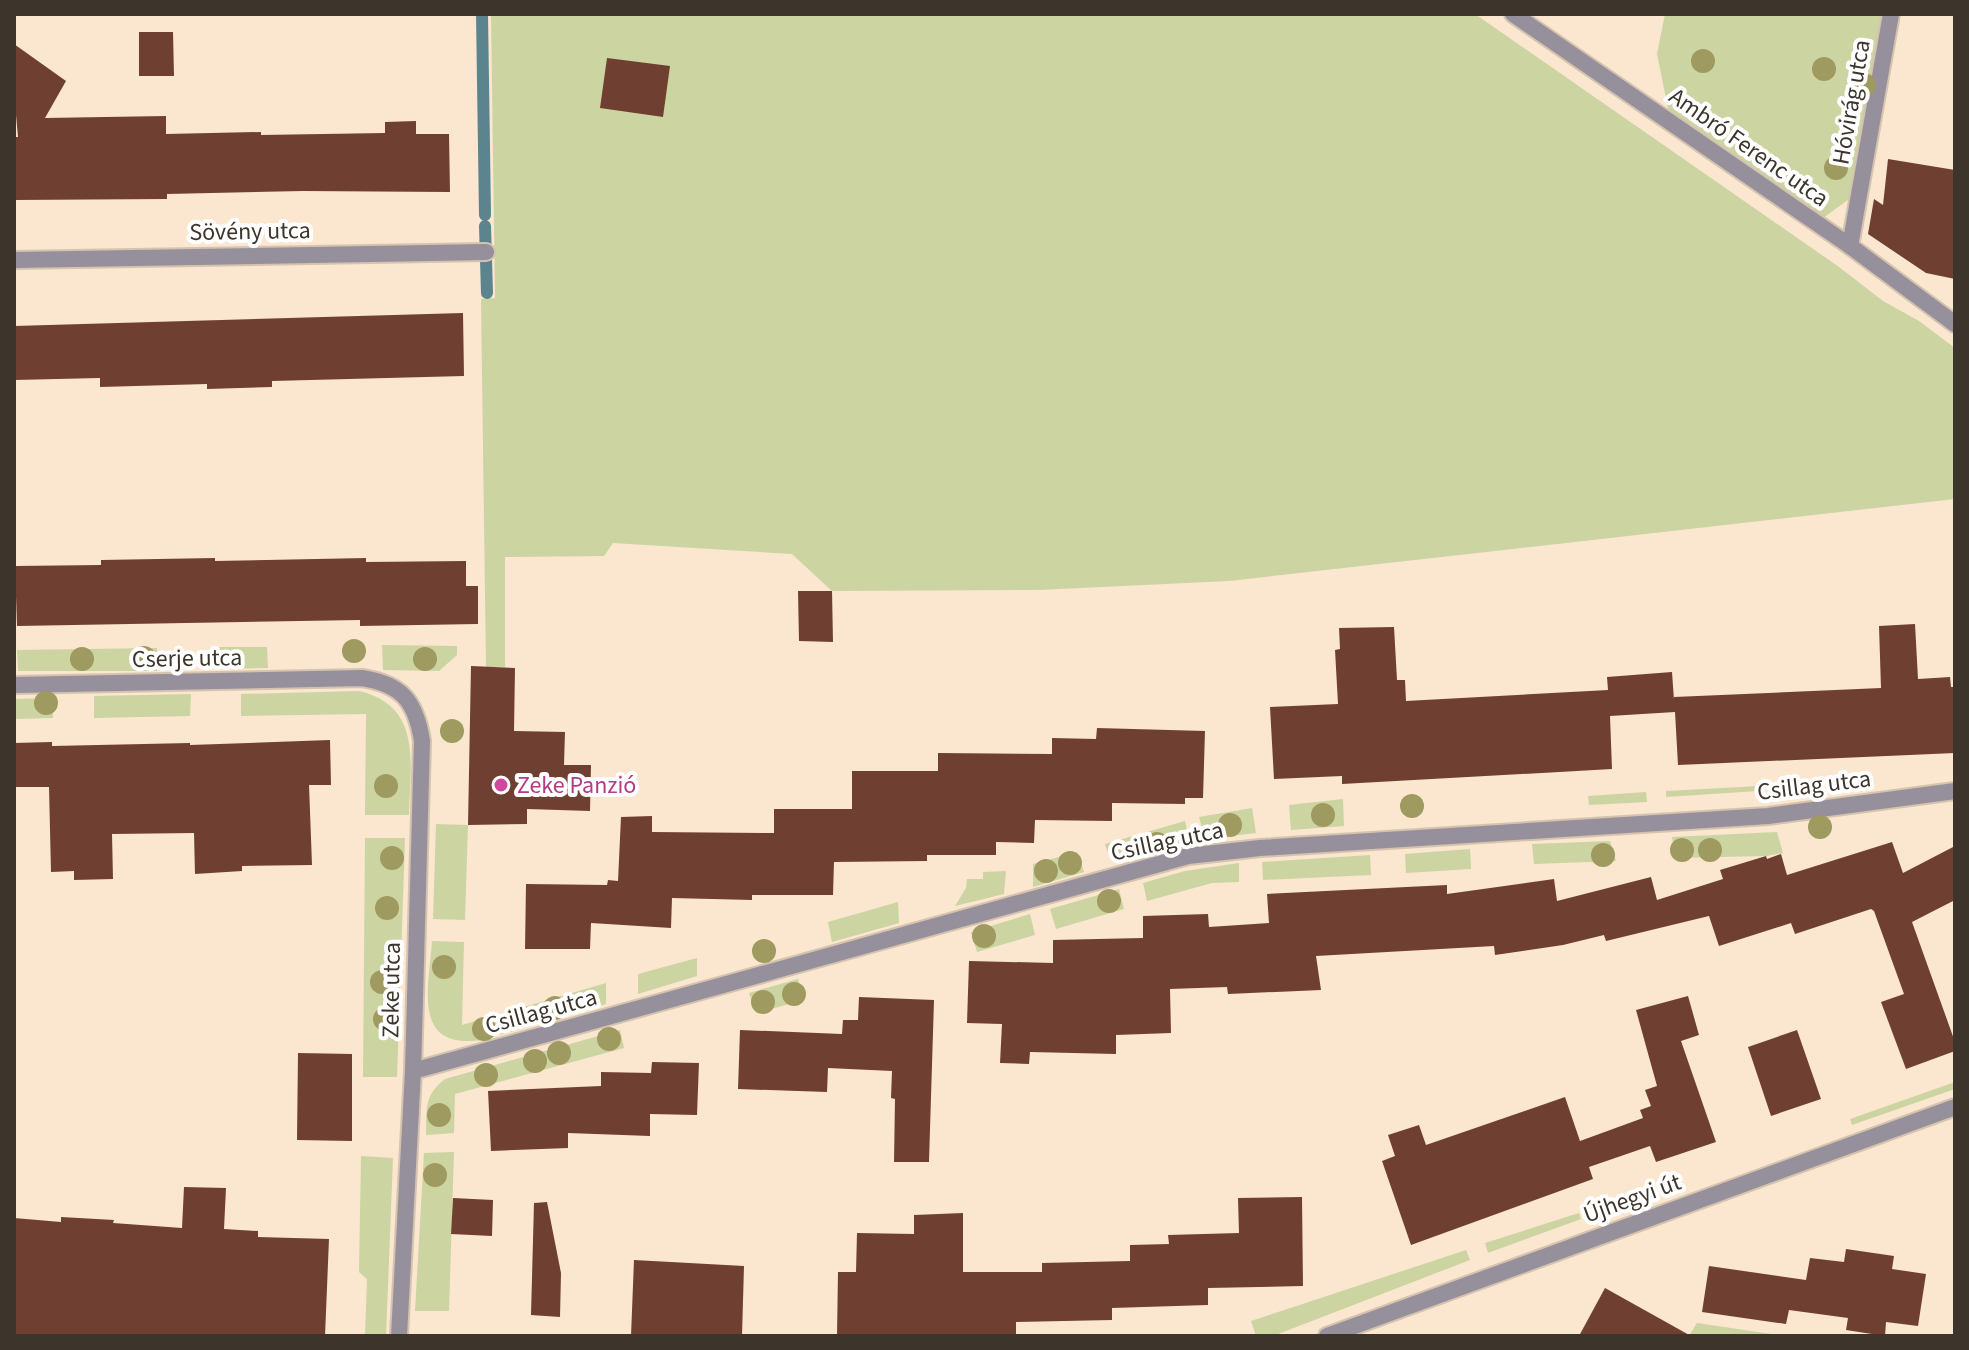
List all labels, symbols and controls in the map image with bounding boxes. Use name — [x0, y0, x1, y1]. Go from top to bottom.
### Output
street label: Hóvirág utca — [1823, 37, 1880, 167]
street label: Ambró Ferenc utca — [1662, 79, 1836, 216]
street label: Sövény utca — [189, 213, 311, 250]
street label: Cserje utca — [132, 640, 242, 677]
street label: Csillag utca — [1755, 761, 1873, 810]
place label: Zeke Panzió — [517, 768, 636, 803]
marker: Zeke Panzió — [492, 776, 510, 794]
street label: Csillag utca — [1107, 812, 1227, 871]
street label: Zeke utca — [373, 942, 410, 1038]
street label: Csillag utca — [481, 980, 601, 1043]
street label: Újhegyi út — [1578, 1165, 1686, 1232]

